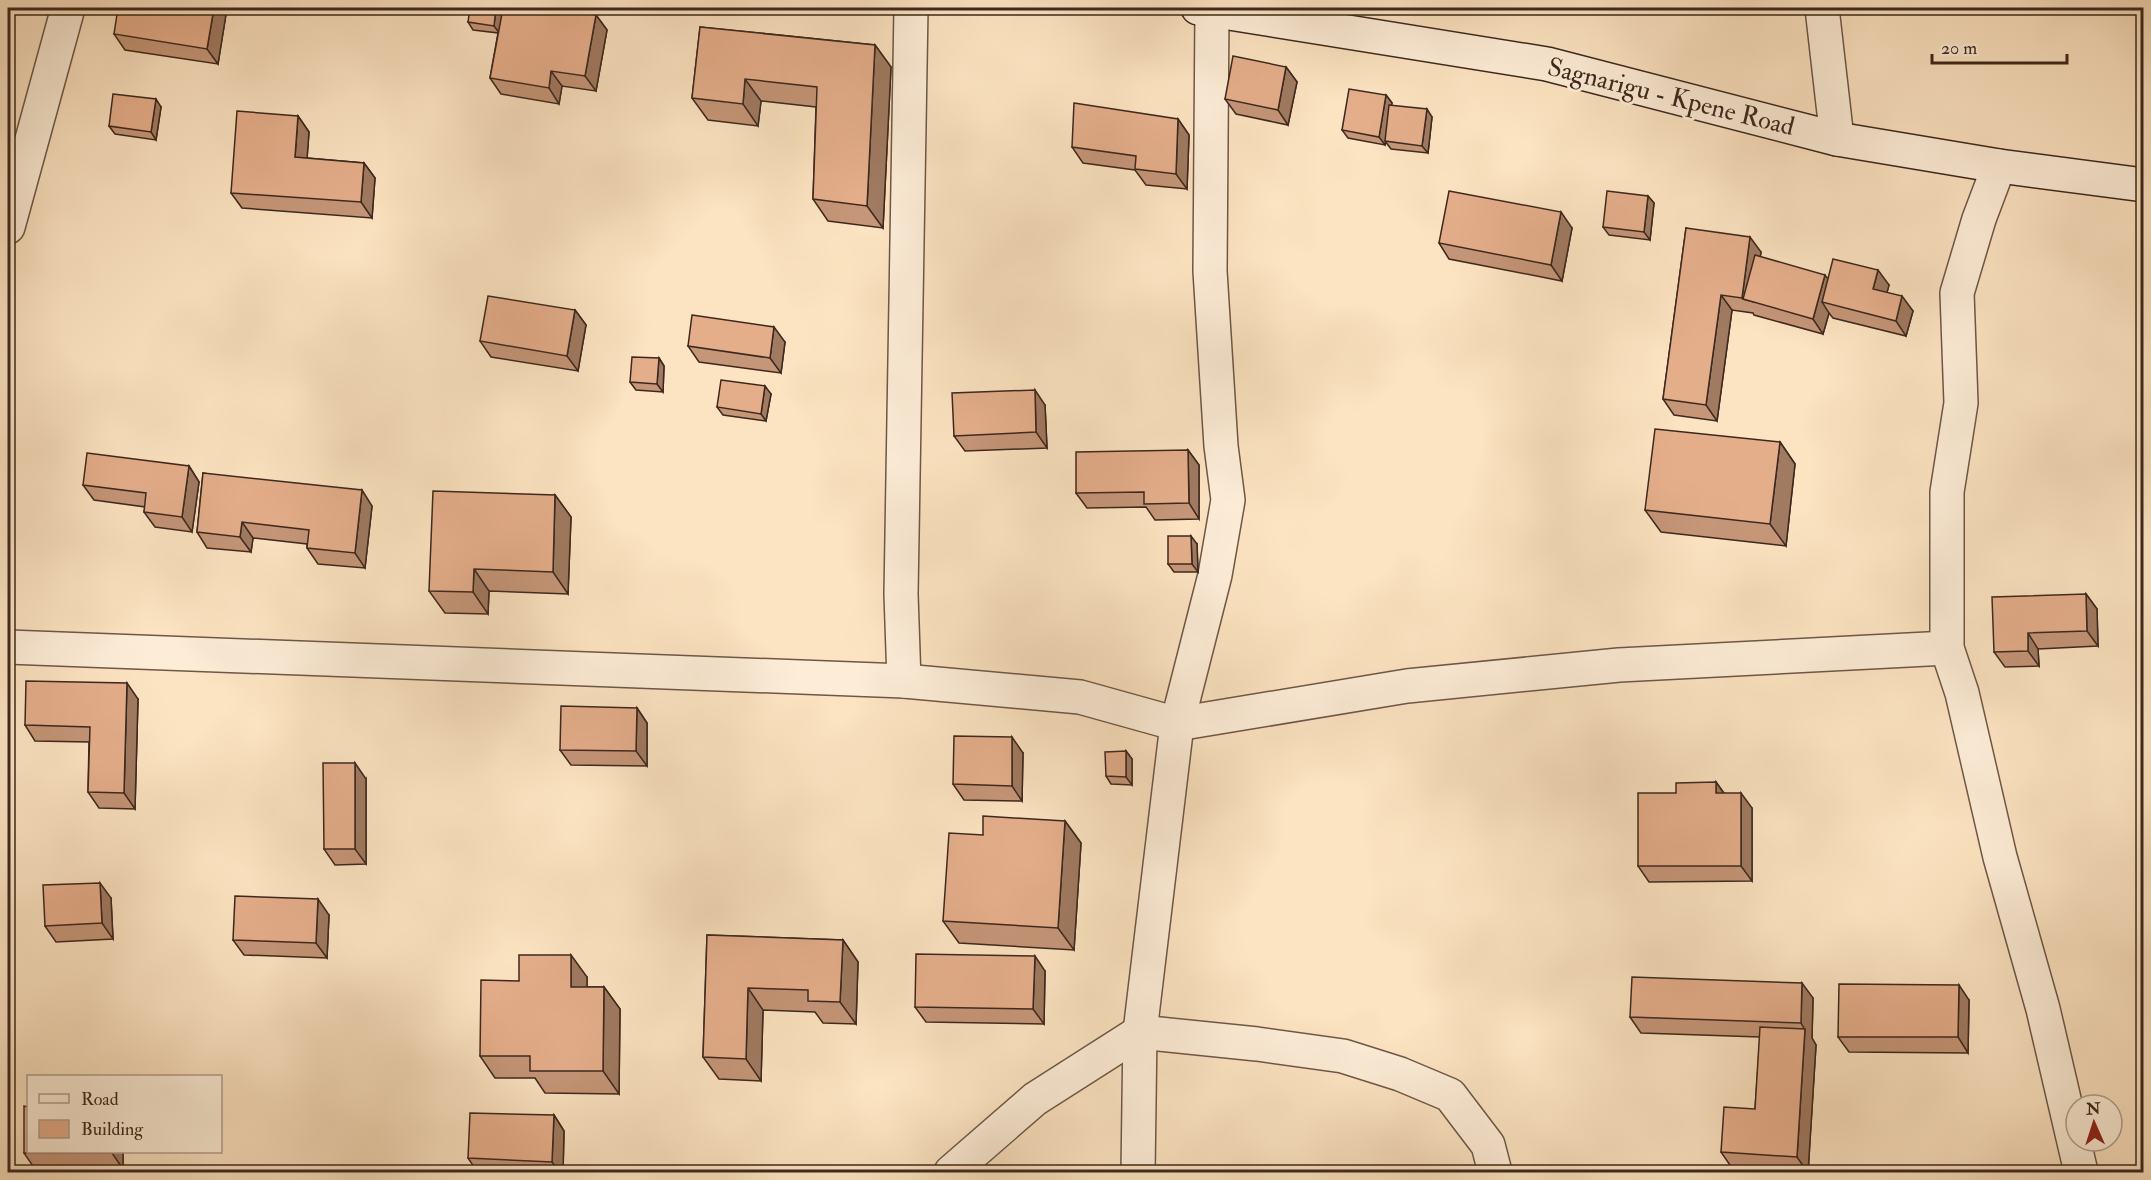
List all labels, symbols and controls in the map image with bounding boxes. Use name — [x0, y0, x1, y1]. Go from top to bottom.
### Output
scale bar — [1932, 27, 2067, 65]
text: 20 m — [1941, 37, 1977, 60]
street label: Sagnarigu - Kpene Road — [1544, 51, 1798, 144]
legend — [27, 1075, 222, 1153]
text: Road — [81, 1088, 119, 1111]
north arrow — [2064, 1093, 2124, 1153]
text: N — [2085, 1099, 2102, 1119]
text: Building — [81, 1118, 144, 1141]

